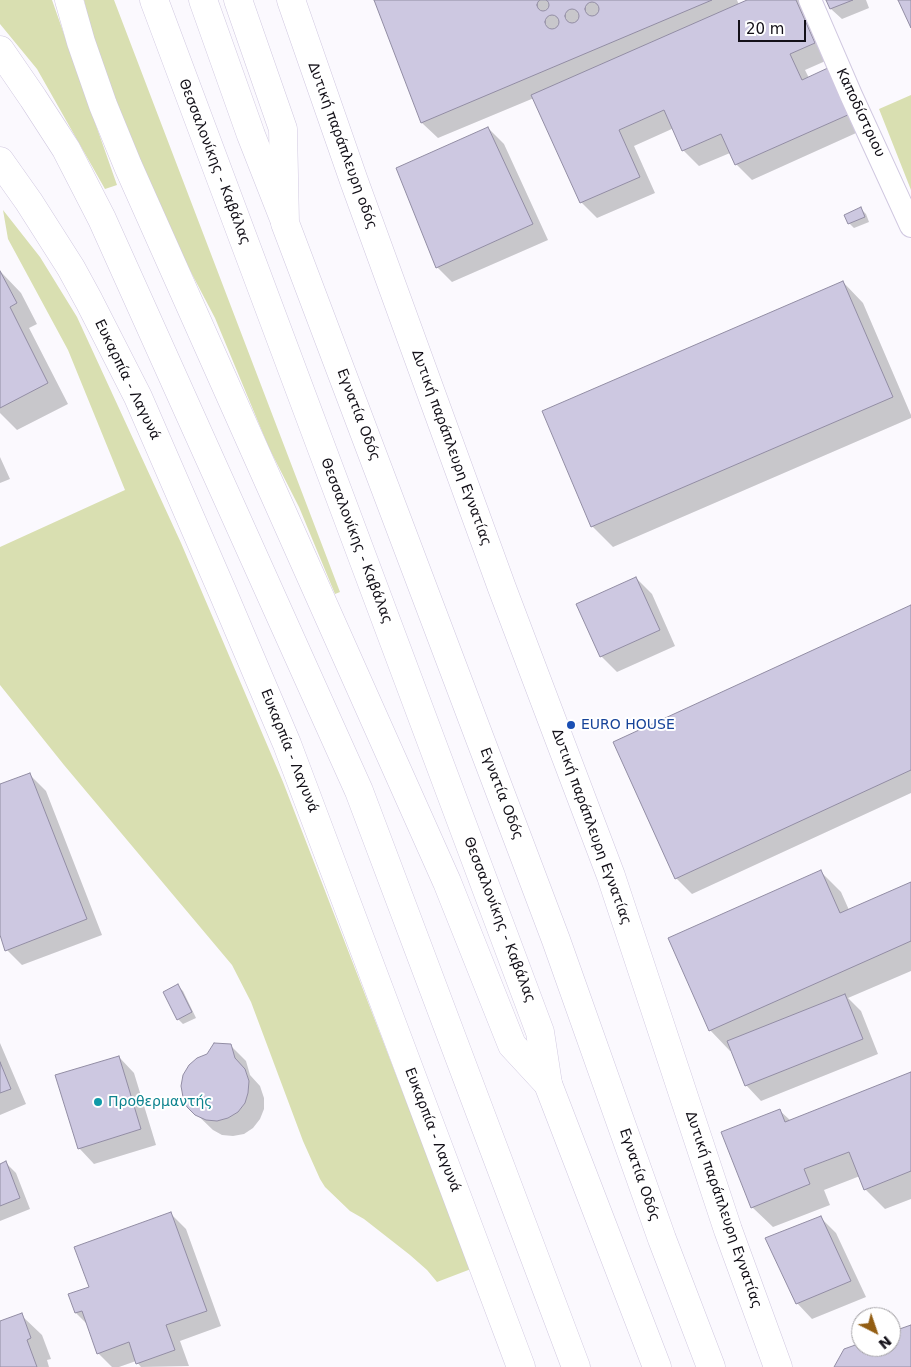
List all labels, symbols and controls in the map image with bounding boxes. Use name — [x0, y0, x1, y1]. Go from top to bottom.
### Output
scale bar — [741, 10, 808, 42]
text: 20 m — [746, 20, 784, 38]
street label: Δυτική παράπλευρη οδός — [304, 60, 380, 232]
street label: Καποδίστριου — [832, 66, 888, 160]
street label: Θεσσαλονίκης - Καβάλας — [175, 77, 253, 247]
street label: Ευκαρπία - Λαγυνά — [91, 317, 163, 443]
street label: Δυτική παράπλευρη Εγνατίας — [408, 348, 494, 548]
street label: Εγνατία Οδός — [333, 367, 383, 463]
street label: Θεσσαλονίκης - Καβάλας — [317, 456, 395, 626]
street label: Ευκαρπία - Λαγυνά — [257, 687, 321, 815]
place label: EURO HOUSE — [581, 717, 675, 733]
marker: EURO HOUSE — [565, 719, 577, 731]
street label: Δυτική παράπλευρη Εγνατίας — [548, 727, 634, 927]
street label: Εγνατία Οδός — [476, 746, 526, 842]
street label: Θεσσαλονίκης - Καβάλας — [460, 835, 538, 1005]
street label: Ευκαρπία - Λαγυνά — [401, 1065, 463, 1195]
place label: Προθερμαντής — [108, 1094, 212, 1110]
marker: Προθερμαντής — [92, 1096, 104, 1108]
street label: Δυτική παράπλευρη Εγνατίας — [681, 1109, 765, 1311]
street label: Εγνατία Οδός — [615, 1126, 663, 1224]
north arrow — [851, 1307, 901, 1357]
text: N — [876, 1333, 895, 1352]

